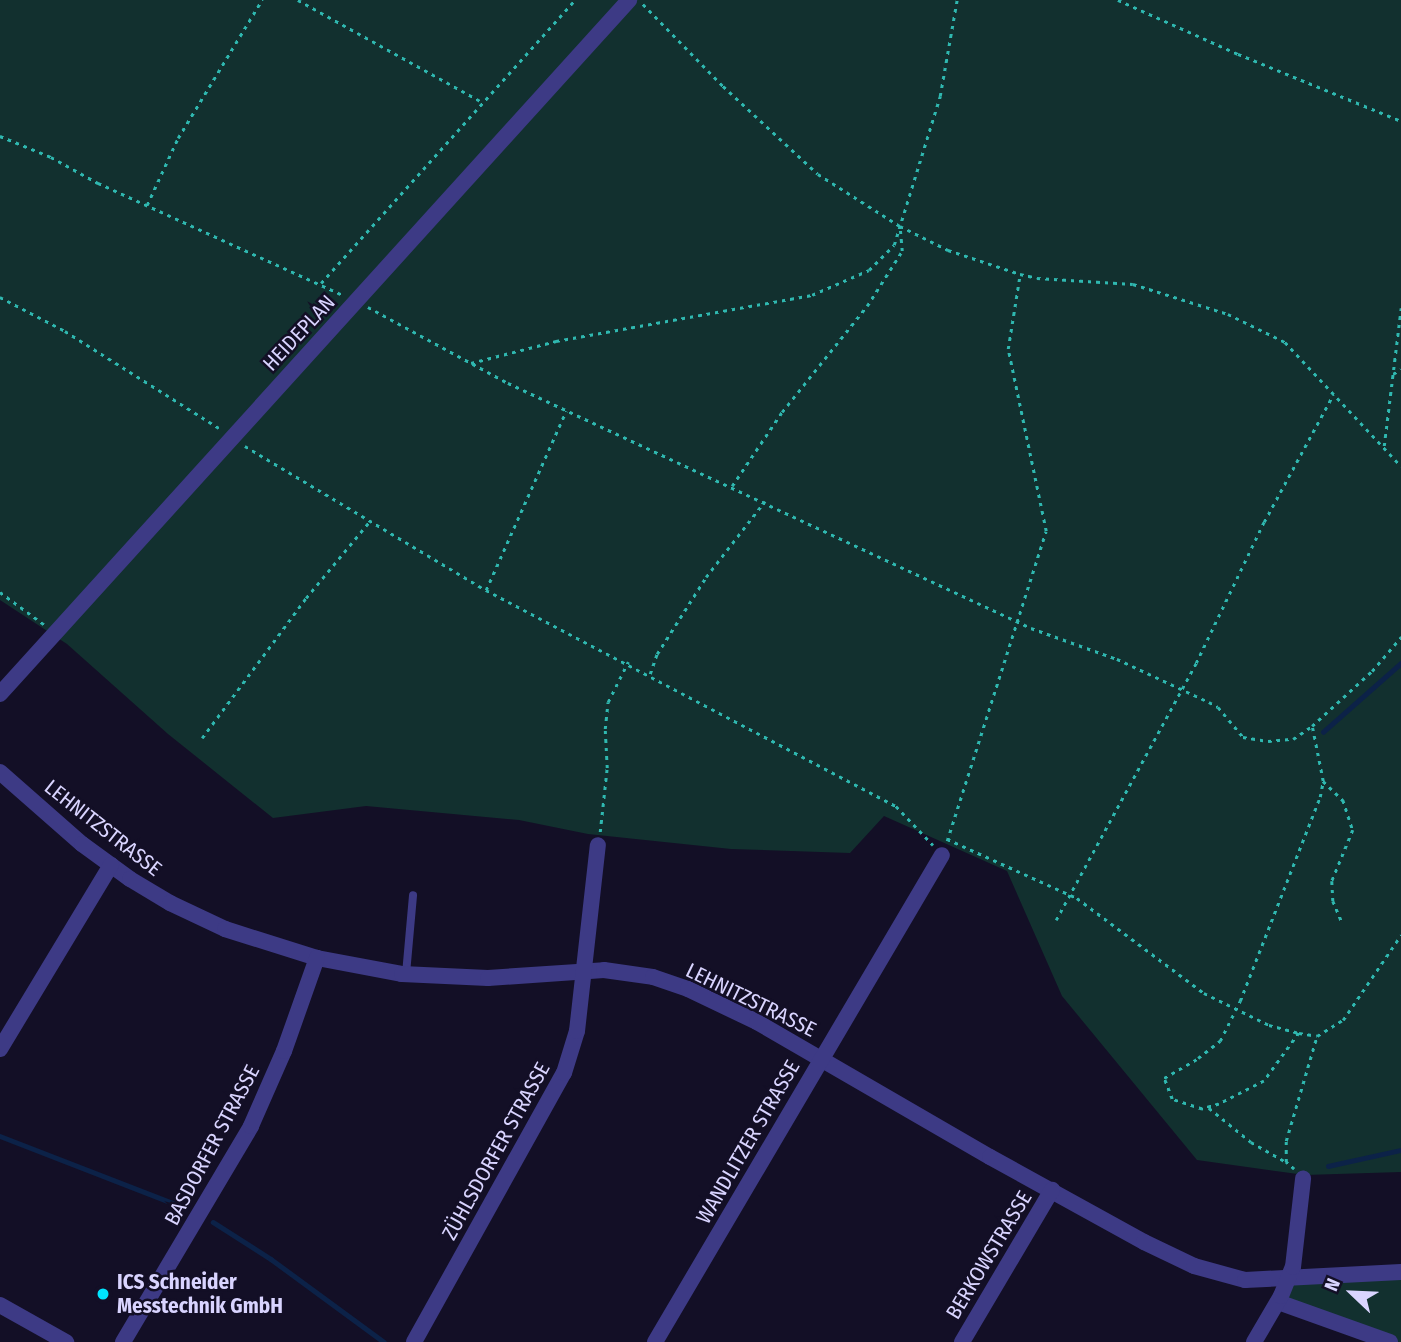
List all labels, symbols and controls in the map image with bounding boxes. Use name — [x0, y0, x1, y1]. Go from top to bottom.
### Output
street label: HEIDEPLAN — [258, 290, 340, 376]
street label: LEHNITZSTRASSE — [39, 774, 167, 882]
street label: LEHNITZSTRASSE — [682, 958, 820, 1042]
street label: WANDLITZER STRASSE — [691, 1056, 805, 1228]
street label: ZÜHLSDORFER STRASSE — [437, 1058, 555, 1244]
street label: BASDORFER STRASSE — [159, 1061, 265, 1229]
street label: BERKOWSTRASSE — [941, 1186, 1037, 1324]
north arrow — [1317, 1258, 1387, 1328]
place label: ICS Schneider Messtechnik GmbH — [117, 1269, 283, 1319]
text: N — [1319, 1275, 1345, 1294]
marker: ICS Schneider Messtechnik GmbH — [95, 1286, 111, 1302]

